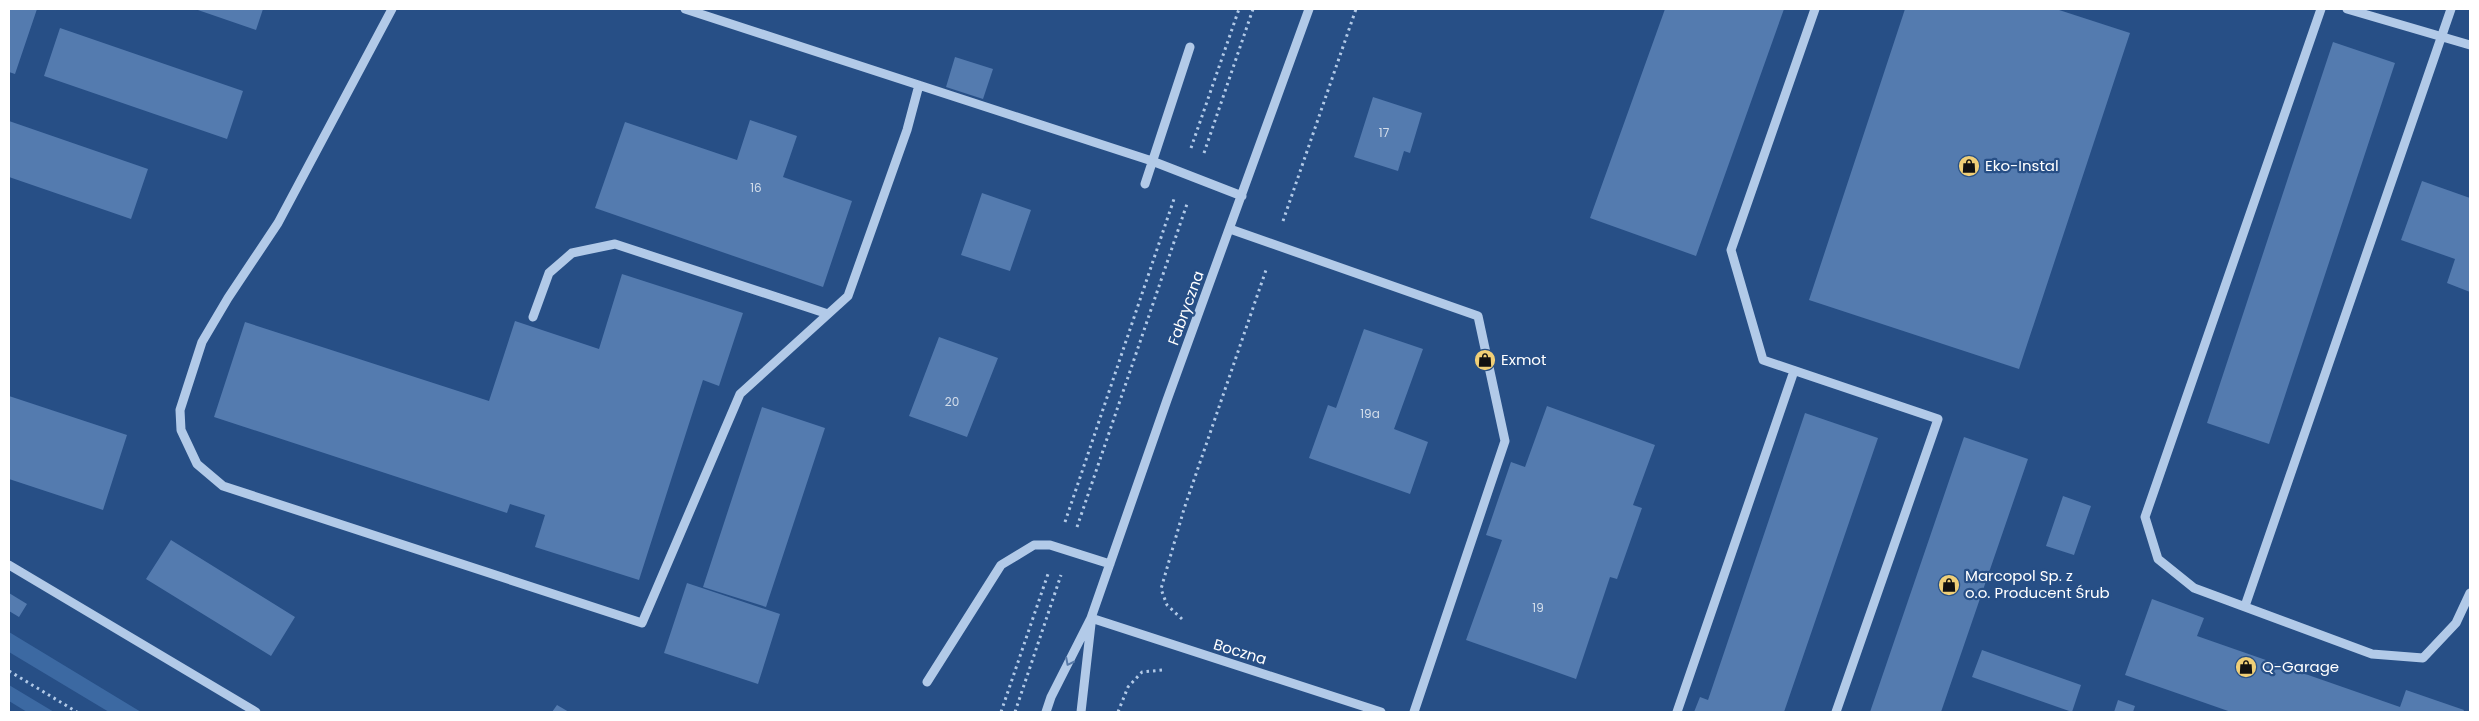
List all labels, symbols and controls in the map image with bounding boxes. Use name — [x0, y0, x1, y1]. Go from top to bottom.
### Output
house number: 17 — [1379, 124, 1390, 141]
shop icon: Eko-Instal — [1957, 154, 1981, 178]
place label: Eko-Instal — [1985, 155, 2059, 176]
house number: 16 — [750, 179, 762, 196]
street label: Fabryczna — [1162, 268, 1209, 348]
shop icon: Exmot — [1473, 348, 1497, 372]
place label: Exmot — [1501, 349, 1546, 370]
house number: 20 — [945, 393, 959, 410]
house number: 19a — [1360, 405, 1380, 422]
place label: Marcopol Sp. z o.o. Producent Śrub — [1965, 565, 2110, 603]
shop icon: Marcopol Sp. z o.o. Producent Śrub — [1937, 573, 1961, 597]
house number: 19 — [1532, 599, 1544, 616]
street label: Boczna — [1211, 634, 1269, 670]
shop icon: Q-Garage — [2234, 655, 2258, 679]
place label: Q-Garage — [2262, 656, 2339, 677]
one-way arrow — [1065, 657, 1075, 666]

